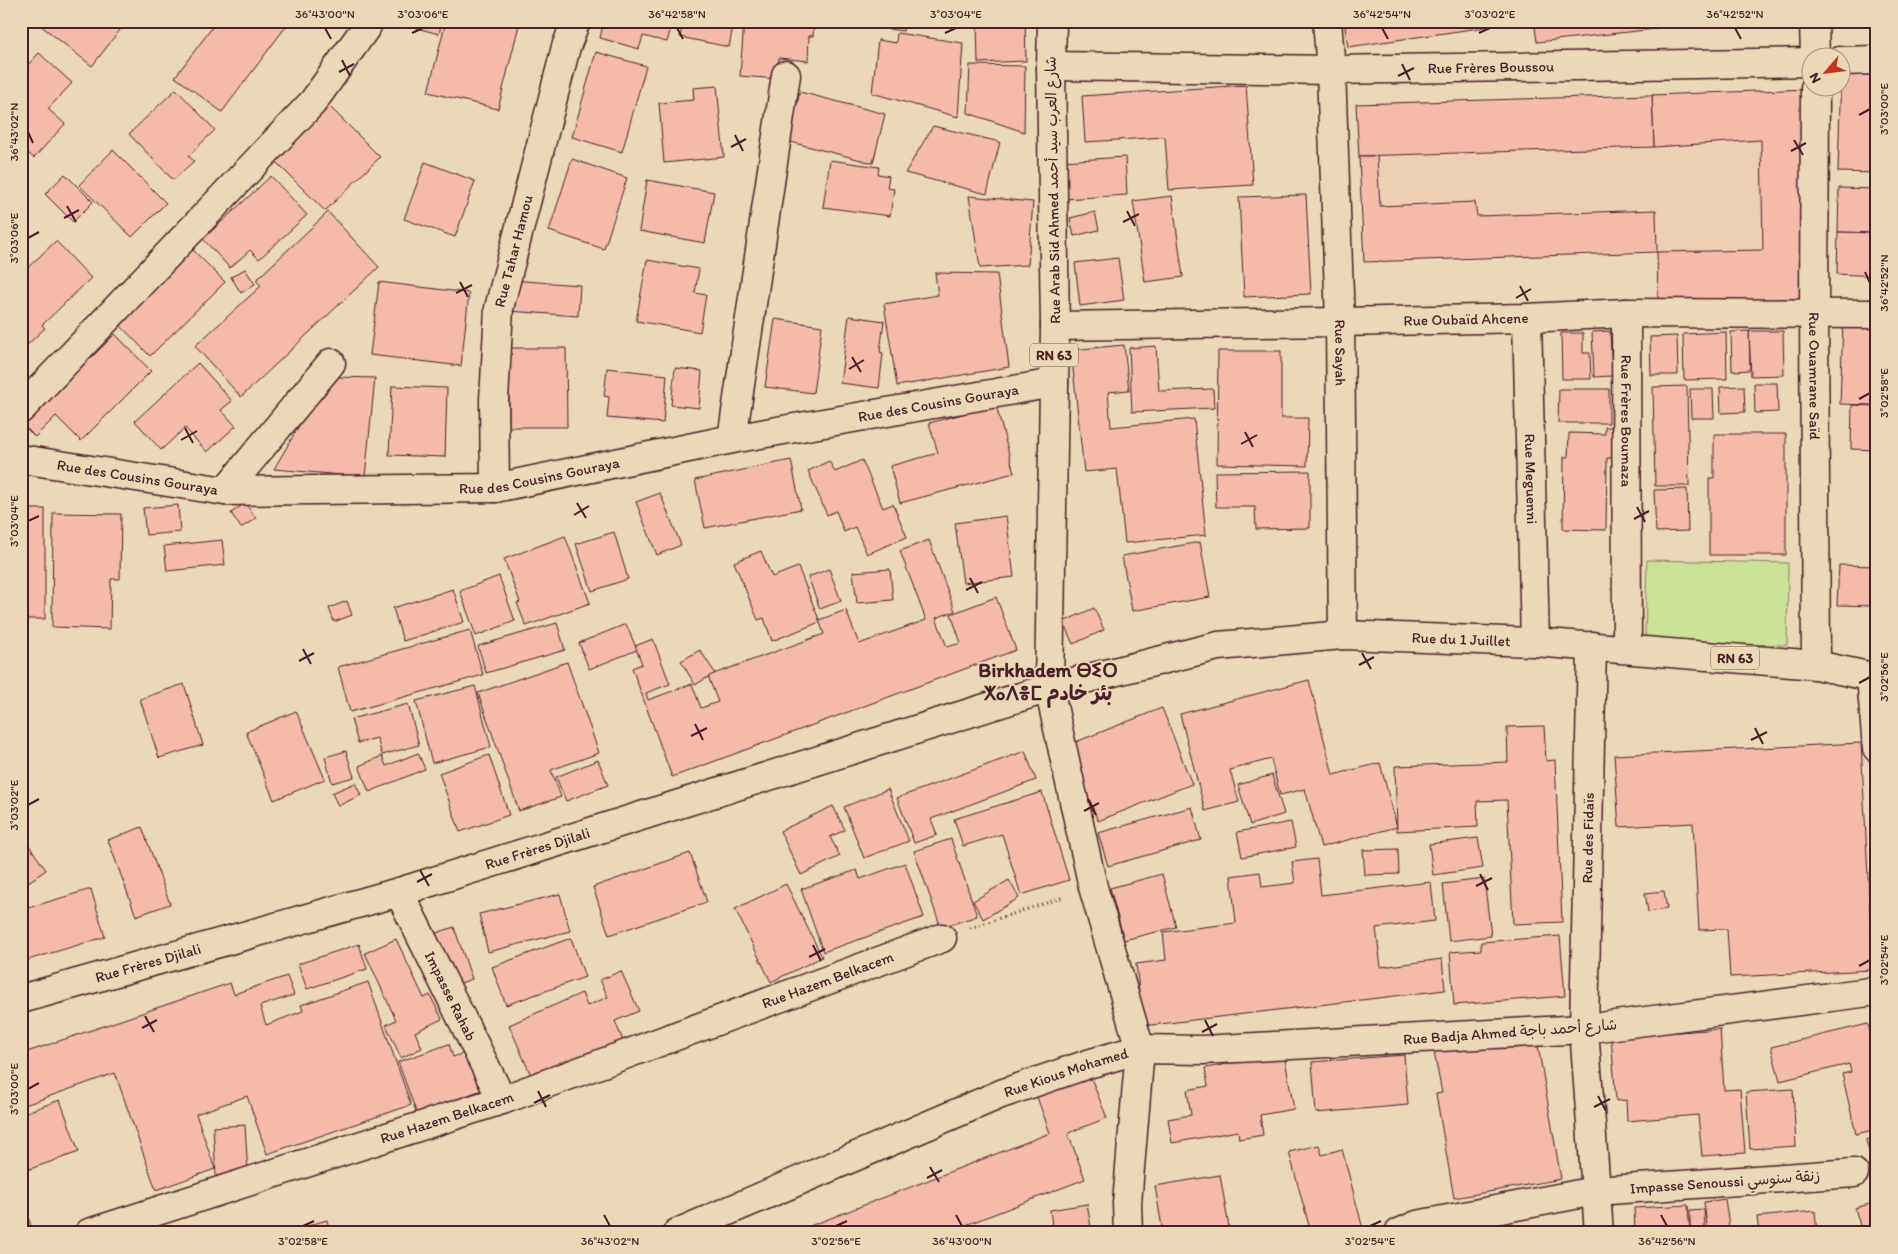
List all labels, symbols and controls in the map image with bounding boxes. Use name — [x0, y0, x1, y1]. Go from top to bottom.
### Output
text: 36°43'00"N — [295, 7, 355, 21]
text: 3°03'06"E — [398, 7, 449, 21]
text: 36°42'58"N — [648, 7, 706, 21]
text: 3°03'04"E — [930, 7, 982, 21]
text: 36°42'54"N — [1353, 7, 1411, 21]
text: 3°03'02"E — [1465, 7, 1516, 21]
text: 36°42'52"N — [1706, 7, 1764, 21]
north arrow — [1800, 48, 1850, 98]
street label: Rue Arab Sid Ahmed شارع العرب سيد أحمد — [1042, 56, 1065, 324]
street label: Rue Frères Boussou — [1427, 57, 1554, 77]
text: N — [1805, 70, 1825, 86]
text: 3°03'00"E — [1877, 83, 1891, 135]
text: 36°43'02"N — [7, 103, 21, 161]
street label: Rue Tahar Hamou — [491, 193, 537, 309]
text: 3°03'06"E — [7, 212, 21, 264]
text: 36°42'52"N — [1877, 254, 1891, 312]
street label: Rue Oubaïd Ahcene — [1403, 309, 1529, 330]
street label: Rue Ouamrane Saïd — [1805, 312, 1824, 441]
street label: Rue Sayah — [1331, 319, 1350, 386]
road number: RN 63 — [1030, 344, 1078, 366]
street label: Rue Frères Boumaza — [1617, 355, 1636, 487]
text: 3°02'58"E — [1877, 368, 1891, 418]
street label: Rue des Cousins Gouraya — [857, 380, 1020, 426]
street label: Rue Meguenni — [1521, 433, 1541, 525]
street label: Rue des Cousins Gouraya — [459, 453, 621, 497]
street label: Rue des Cousins Gouraya — [56, 456, 220, 499]
text: 3°03'04"E — [7, 495, 21, 547]
street label: Rue du 1 Juillet — [1411, 629, 1511, 650]
road number: RN 63 — [1711, 646, 1759, 670]
text: 3°02'56"E — [1877, 652, 1891, 702]
district label: Birkhadem ⴱⵉⵔ ⵅⴰⴷⴻⵎ بئر خادم — [978, 658, 1118, 708]
text: 3°03'02"E — [7, 779, 21, 830]
street label: Rue des Fidaïs — [1578, 792, 1598, 884]
street label: Rue Frères Djilali — [483, 824, 592, 873]
text: 3°02'54"E — [1877, 934, 1891, 985]
street label: Rue Frères Djilali — [93, 940, 203, 987]
street label: Rue Hazem Belkacem — [759, 947, 896, 1013]
street label: Impasse Rahab — [421, 948, 480, 1044]
street label: Rue Badja Ahmed شارع أحمد باجة — [1402, 1016, 1618, 1049]
street label: Rue Kious Mohamed — [1001, 1044, 1131, 1101]
text: 3°03'00"E — [7, 1063, 21, 1115]
street label: Rue Hazem Belkacem — [378, 1087, 516, 1148]
street label: Impasse Senoussi زنقة سنوسي — [1629, 1166, 1821, 1202]
text: 3°02'58"E — [278, 1234, 328, 1248]
text: 36°43'02"N — [581, 1234, 639, 1248]
text: 3°02'56"E — [811, 1234, 861, 1248]
text: 36°43'00"N — [932, 1234, 992, 1248]
text: 3°02'54"E — [1345, 1234, 1396, 1248]
text: 36°42'56"N — [1638, 1234, 1696, 1248]

